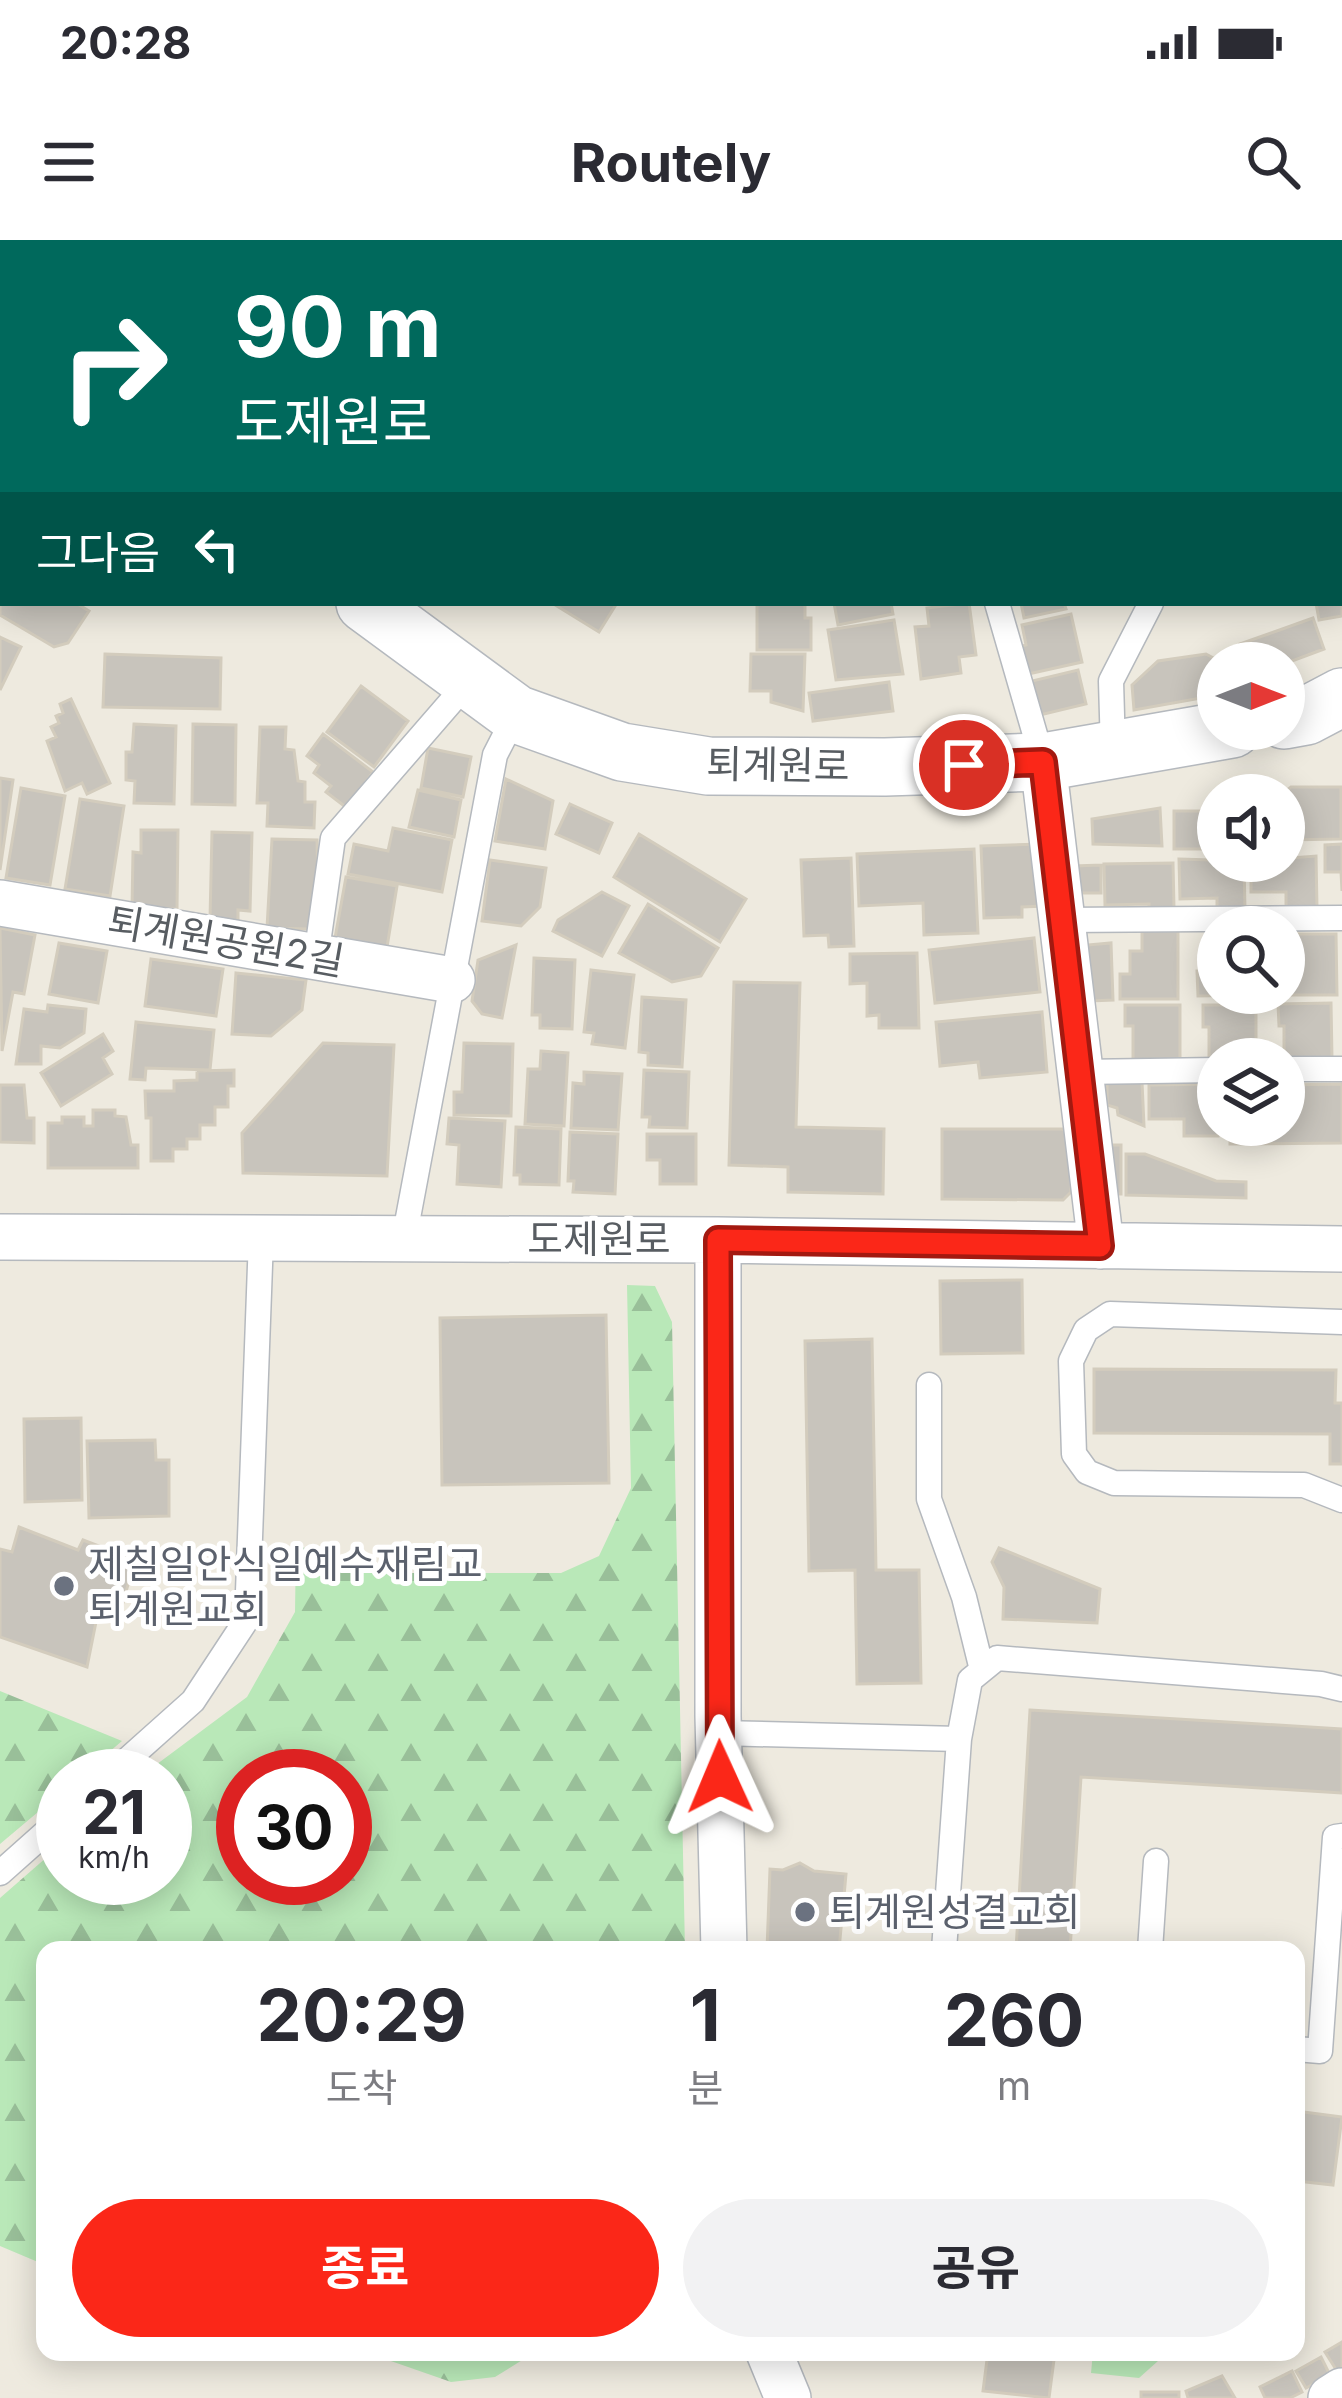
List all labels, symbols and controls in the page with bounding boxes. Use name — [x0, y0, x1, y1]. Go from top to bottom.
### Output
text: 20:28 — [60, 15, 191, 70]
icon: menu — [36, 129, 102, 195]
icon: search — [1240, 129, 1306, 195]
text: Routely — [571, 130, 771, 195]
text: 90 m — [234, 276, 442, 377]
icon: right — [36, 288, 192, 444]
text: 도제원로 — [234, 389, 433, 454]
icon: left — [184, 516, 250, 582]
text: 그다음 — [36, 525, 160, 580]
north arrow — [1197, 642, 1305, 750]
map controls — [1197, 642, 1305, 1146]
pin — [913, 714, 1015, 816]
icon: arrive — [931, 732, 997, 798]
street label: 퇴계원로 — [706, 740, 850, 789]
button: sound — [1197, 774, 1305, 882]
street label: 퇴계원공원2길 — [104, 897, 348, 984]
button: search — [1197, 906, 1305, 1014]
button: layers — [1197, 1038, 1305, 1146]
street label: 도제원로 — [527, 1215, 671, 1262]
place label: 제칠일안식일예수재림교 퇴계원교회 — [88, 1540, 483, 1632]
marker: 제칠일안식일예수재림교 퇴계원교회 — [51, 1573, 77, 1599]
position arrow — [657, 1714, 783, 1840]
speed limit sign: 30 — [216, 1749, 372, 1905]
text: 21 — [82, 1776, 146, 1848]
text: km/h — [78, 1839, 150, 1875]
place label: 퇴계원성결교회 — [829, 1888, 1080, 1935]
marker: 퇴계원성결교회 — [792, 1899, 818, 1925]
text: 20:29 — [257, 1971, 467, 2058]
text: 1 — [690, 1971, 721, 2058]
text: 260 — [944, 1976, 1084, 2063]
text: m — [997, 2062, 1031, 2109]
text: 도착 — [326, 2064, 398, 2111]
text: 분 — [687, 2064, 723, 2111]
button: 종료 — [72, 2199, 659, 2337]
button: 공유 — [683, 2199, 1269, 2337]

